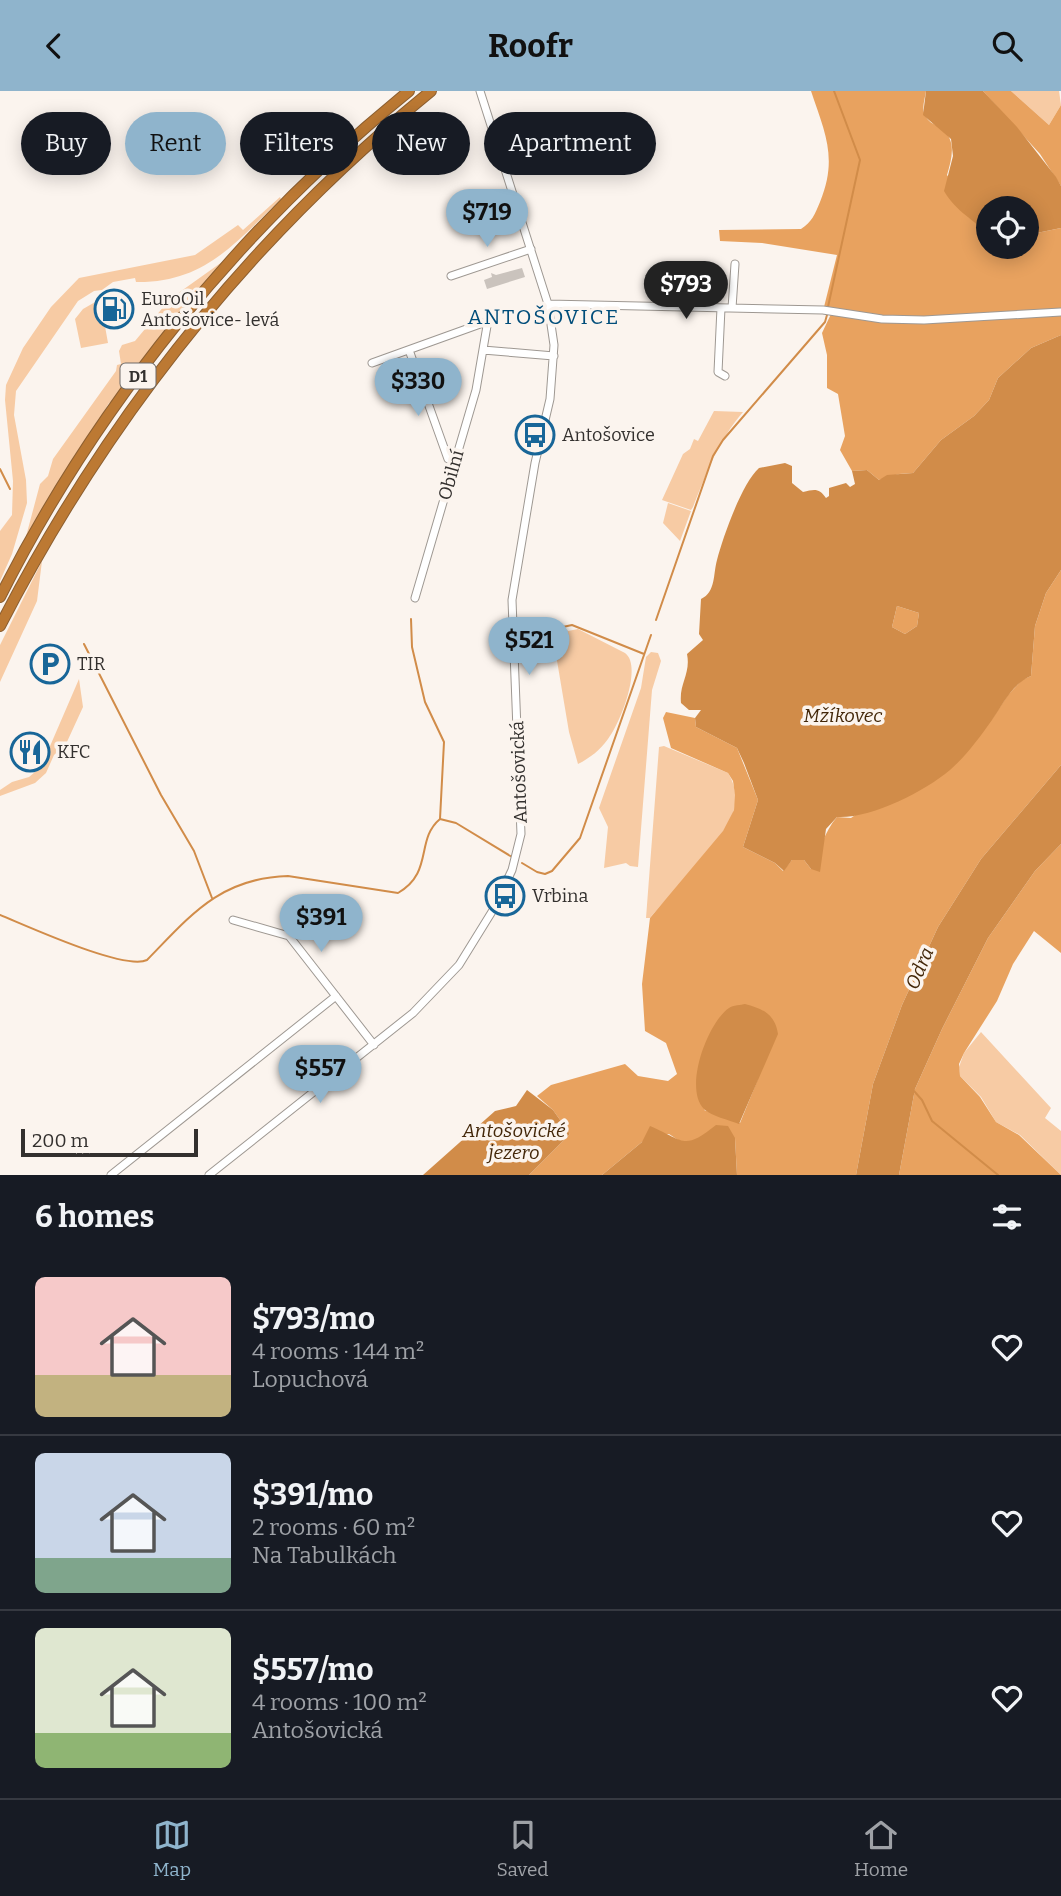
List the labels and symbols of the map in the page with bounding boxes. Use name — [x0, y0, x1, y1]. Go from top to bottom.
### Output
pin: $719 — [446, 190, 528, 249]
pin: $793 — [645, 261, 727, 321]
fuel station icon: EuroOil Antošovice- levá — [93, 288, 135, 330]
place label: EuroOil Antošovice- levá — [141, 288, 279, 331]
district label: ANTOŠOVICE — [468, 304, 620, 330]
pin: $330 — [377, 359, 459, 418]
road number: D1 — [120, 363, 156, 389]
bus stop icon: Antošovice — [514, 414, 556, 456]
place label: Antošovice — [562, 424, 655, 446]
street label: Obilní — [433, 447, 469, 503]
pin: $521 — [488, 617, 570, 677]
parking icon: TIR — [29, 643, 71, 685]
place label: TIR — [77, 653, 105, 675]
water label: Mžíkovec — [804, 704, 882, 727]
street label: Antošovická — [506, 720, 532, 824]
restaurant icon: KFC — [9, 731, 51, 773]
place label: KFC — [57, 741, 90, 763]
bus stop icon: Vrbina — [484, 875, 526, 917]
place label: Vrbina — [532, 885, 588, 907]
pin: $391 — [280, 895, 362, 954]
water label: Odra — [900, 944, 939, 993]
pin: $557 — [279, 1045, 361, 1105]
water label: Antošovické jezero — [461, 1119, 566, 1164]
scale bar — [21, 1126, 198, 1158]

